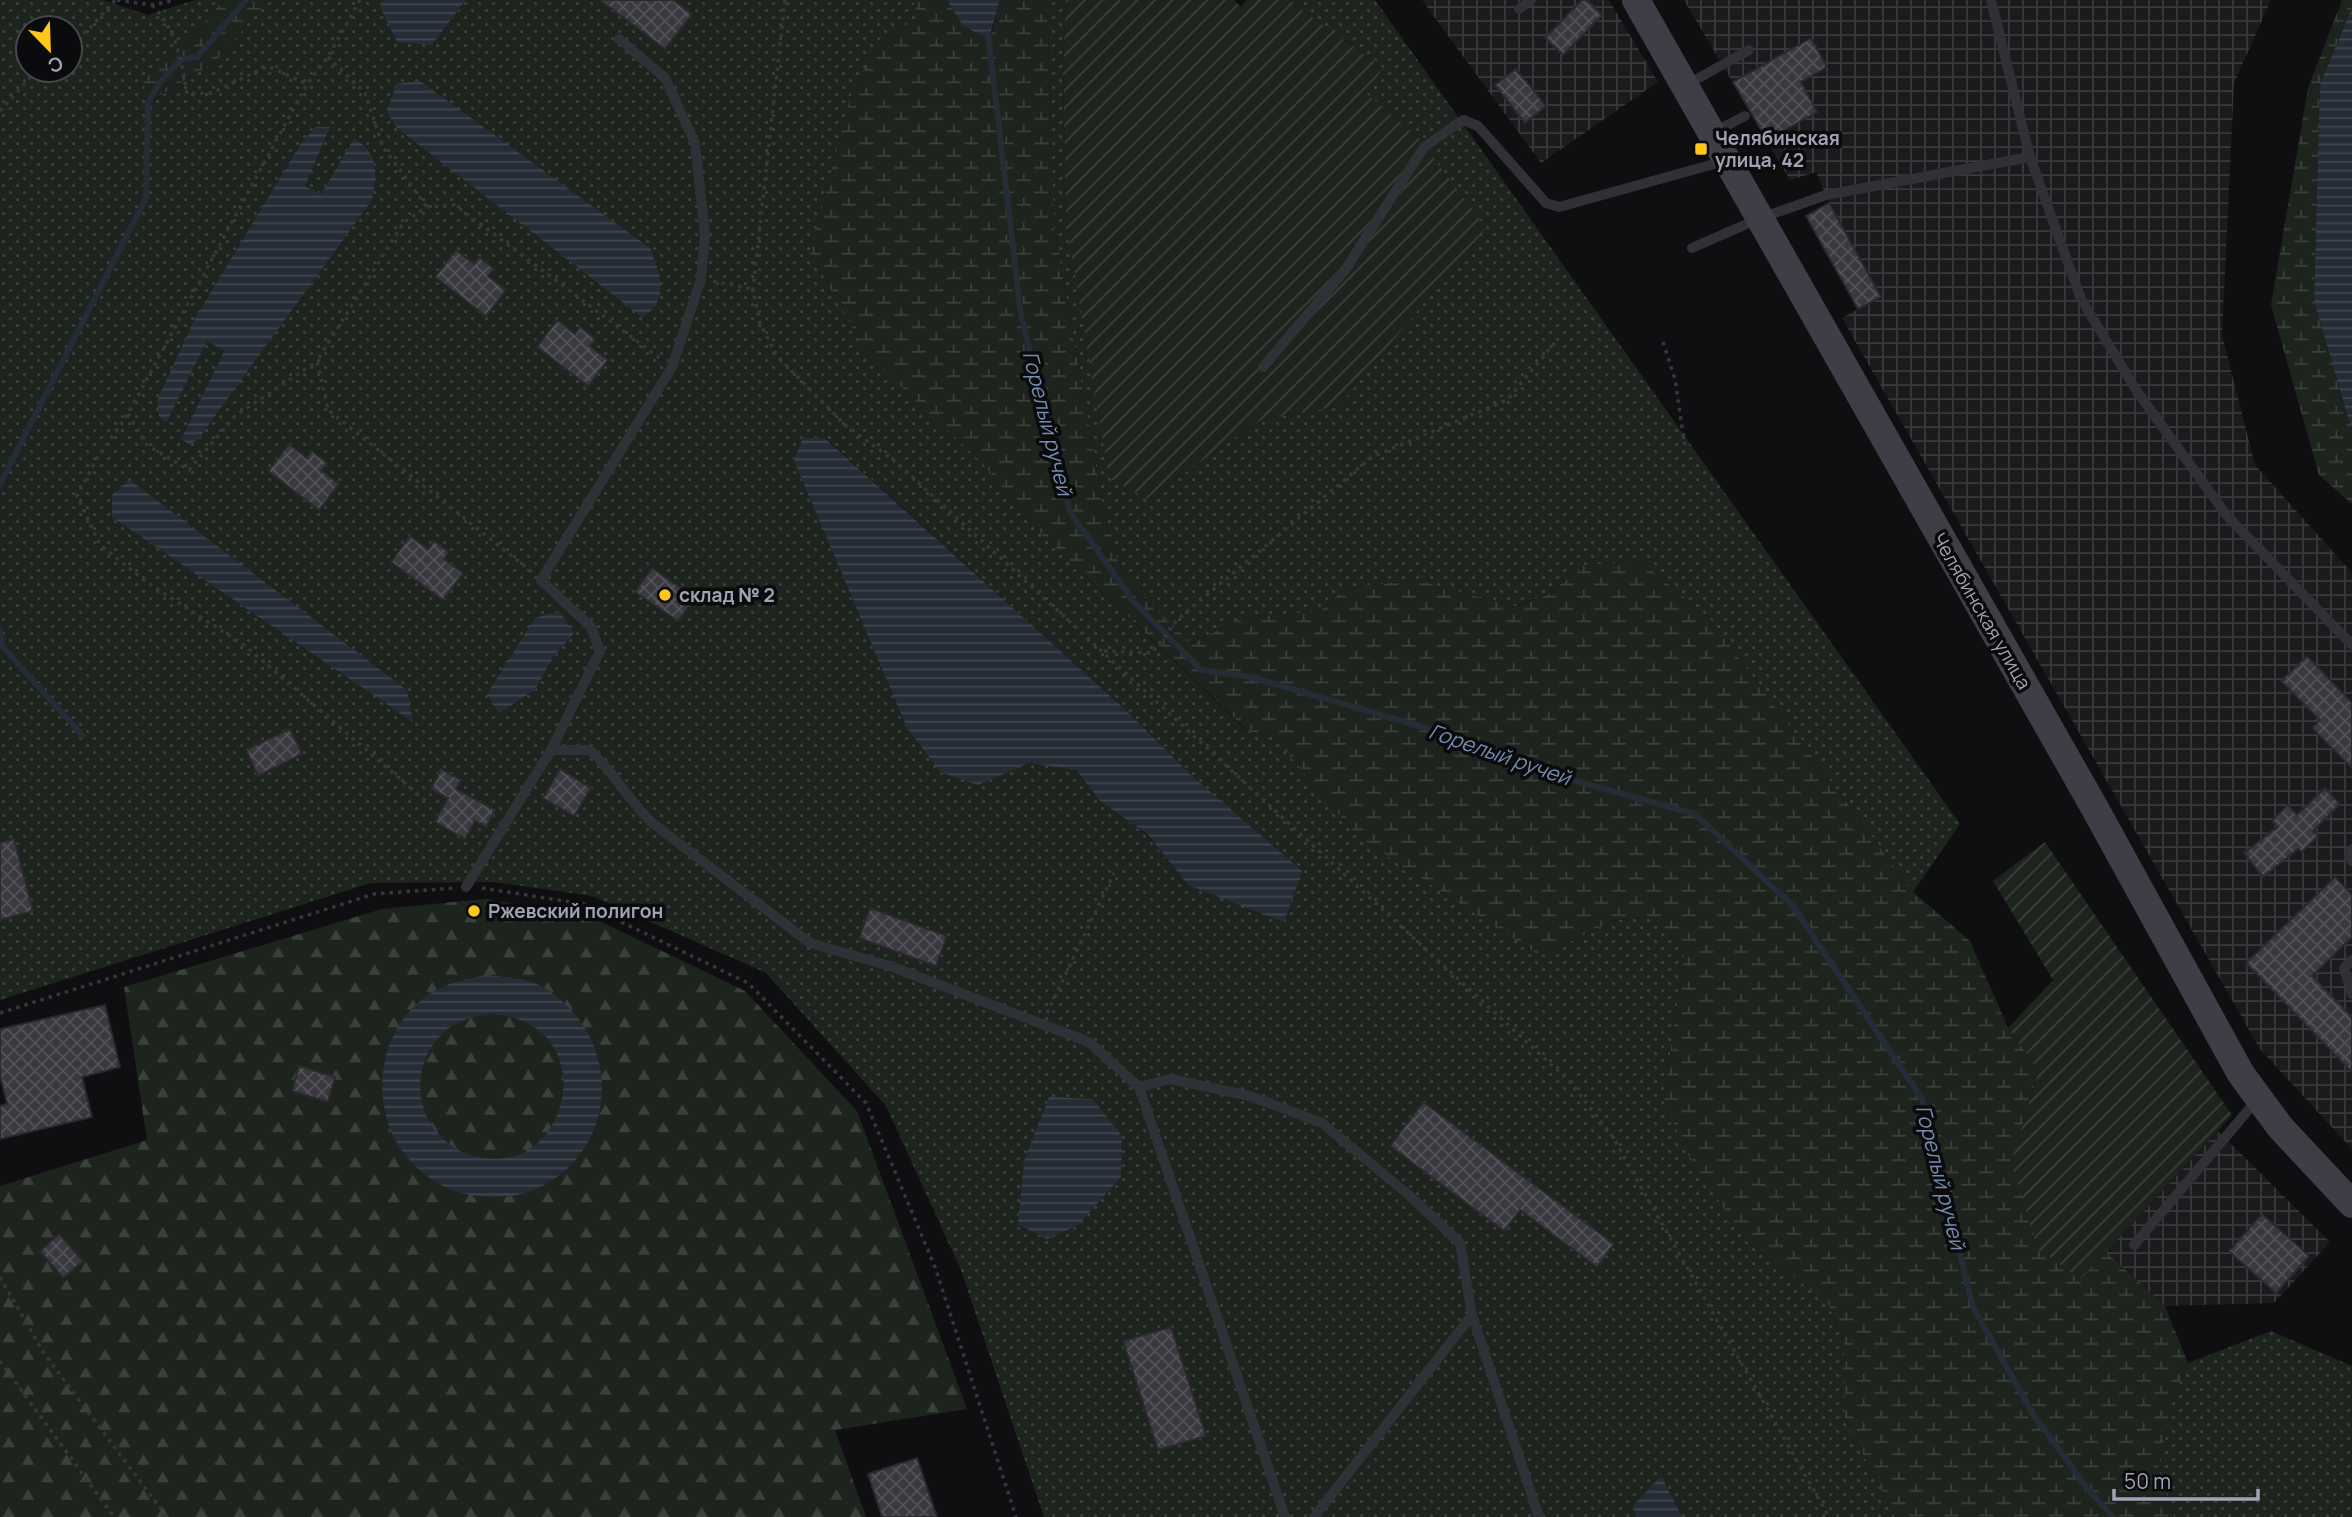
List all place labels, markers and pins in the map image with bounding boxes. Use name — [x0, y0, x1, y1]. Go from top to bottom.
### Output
place label: Челябинская улица, 42 — [1715, 125, 1840, 173]
marker: Челябинская улица, 42 — [1693, 141, 1709, 157]
place label: склад № 2 — [679, 582, 775, 608]
marker: склад № 2 — [657, 587, 673, 603]
place label: Ржевский полигон — [488, 898, 663, 924]
marker: Ржевский полигон — [466, 903, 482, 919]

